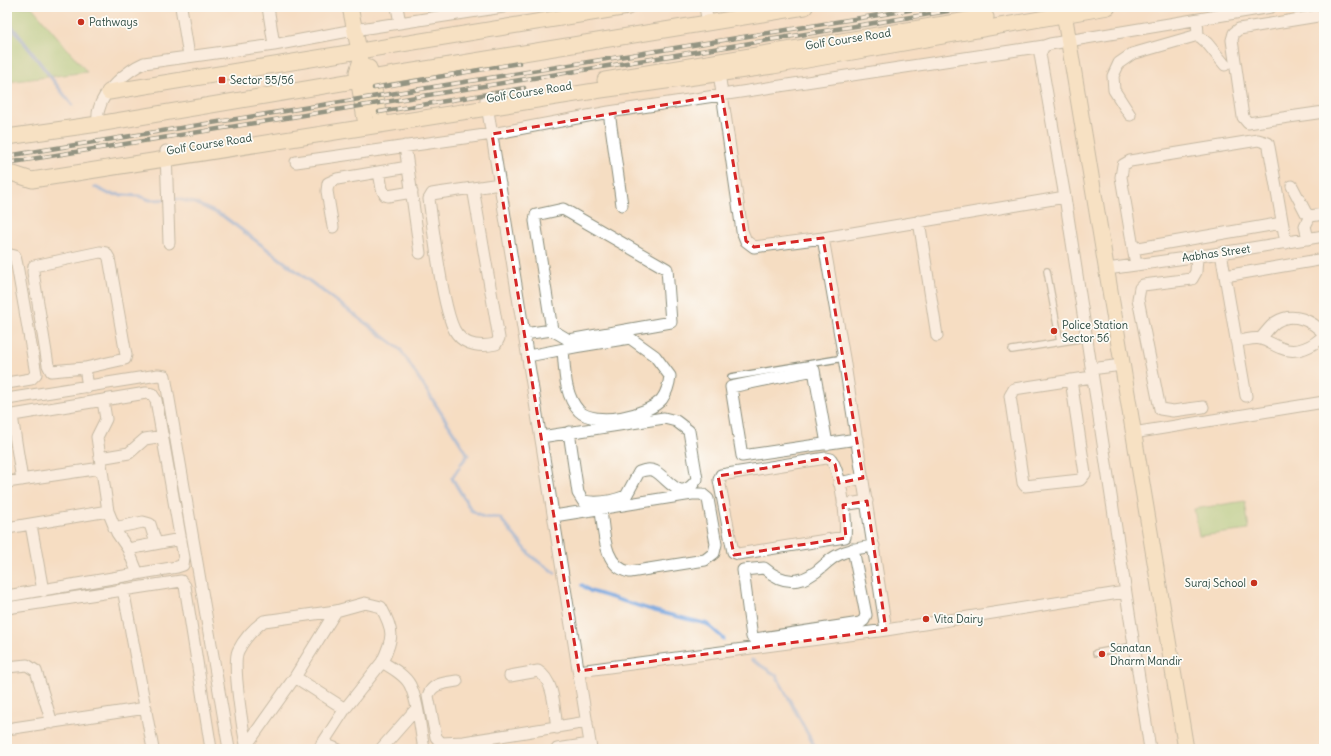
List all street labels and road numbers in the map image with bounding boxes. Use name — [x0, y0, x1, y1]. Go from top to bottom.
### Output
street label: Golf Course Road — [804, 25, 892, 53]
street label: Golf Course Road — [485, 78, 573, 106]
street label: Golf Course Road — [165, 130, 253, 158]
street label: Aabhas Street — [1181, 241, 1251, 265]

